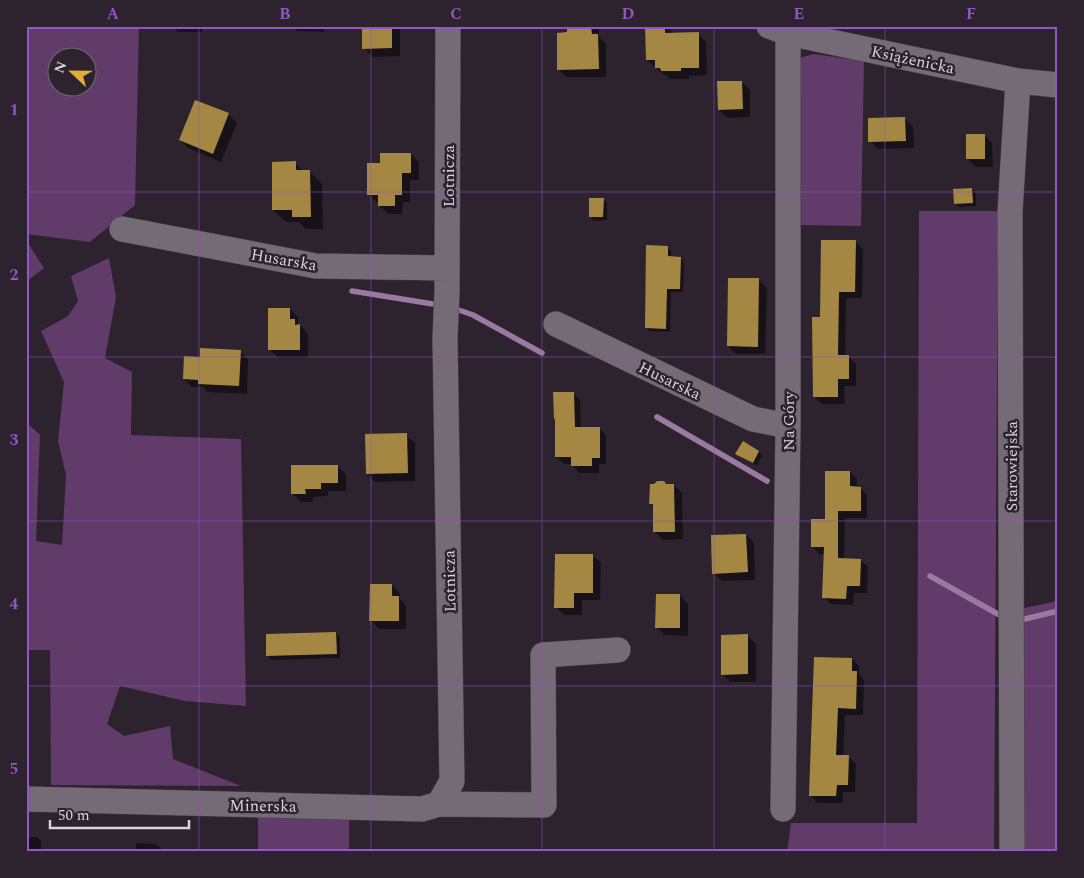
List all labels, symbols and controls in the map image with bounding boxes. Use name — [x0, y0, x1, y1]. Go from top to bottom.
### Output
text: A — [107, 2, 120, 26]
text: B — [279, 2, 291, 26]
text: C — [450, 2, 462, 26]
text: D — [622, 2, 635, 26]
text: E — [794, 2, 804, 26]
text: F — [966, 2, 976, 26]
street label: Książenicka — [869, 39, 957, 81]
north arrow — [48, 48, 98, 98]
text: N — [49, 58, 72, 77]
text: 1 — [10, 98, 18, 122]
street label: Lotnicza — [437, 145, 461, 207]
street label: Husarska — [249, 242, 319, 278]
text: 2 — [10, 263, 19, 287]
street label: Husarska — [634, 356, 705, 406]
street label: Na Góry — [777, 390, 801, 451]
street label: Starowiejska — [1000, 421, 1024, 511]
text: 3 — [10, 428, 19, 452]
street label: Lotnicza — [437, 550, 463, 612]
text: 4 — [10, 592, 19, 616]
text: 5 — [10, 757, 18, 781]
street label: Minerska — [229, 793, 297, 819]
scale bar — [50, 798, 189, 830]
text: 50 m — [58, 804, 90, 827]

